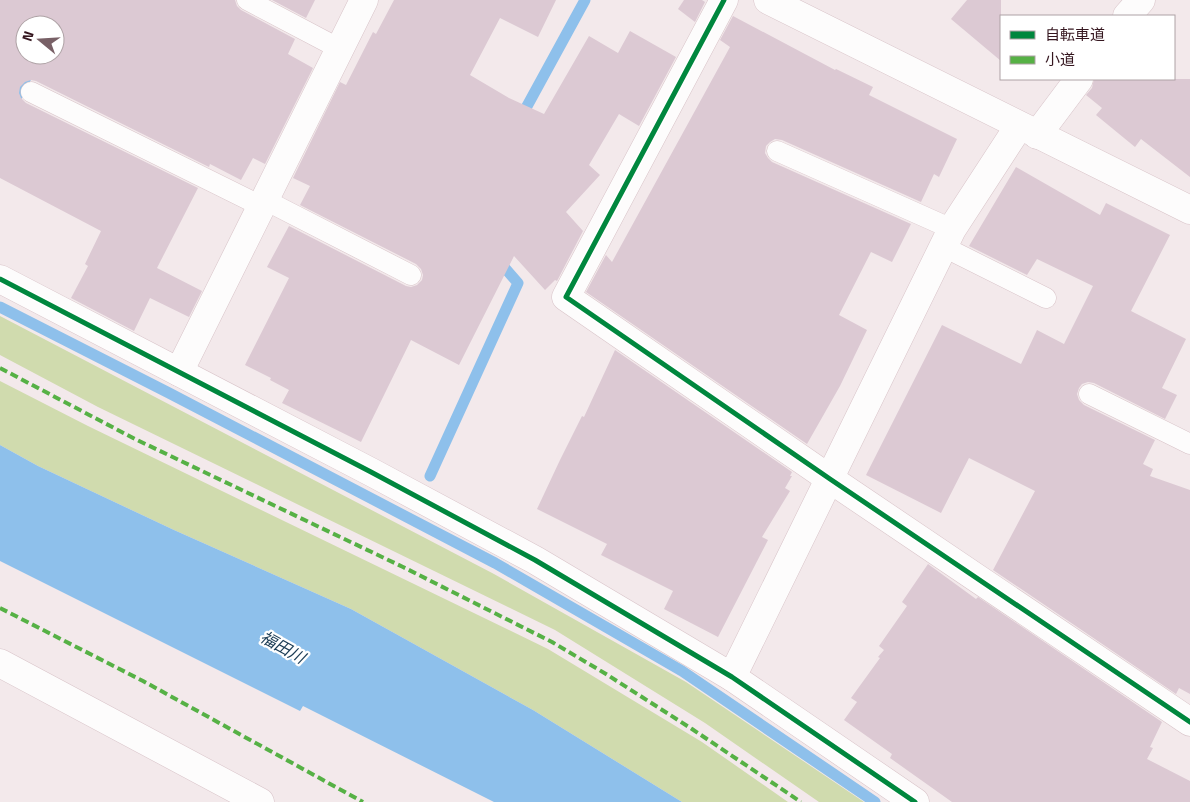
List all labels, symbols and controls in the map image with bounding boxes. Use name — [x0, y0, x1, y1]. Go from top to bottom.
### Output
north arrow — [15, 15, 65, 65]
legend — [1000, 15, 1175, 80]
text: 自転車道 — [1045, 23, 1105, 46]
text: N — [16, 28, 39, 44]
text: 小道 — [1045, 48, 1075, 71]
water label: 福田川 — [256, 625, 312, 670]

